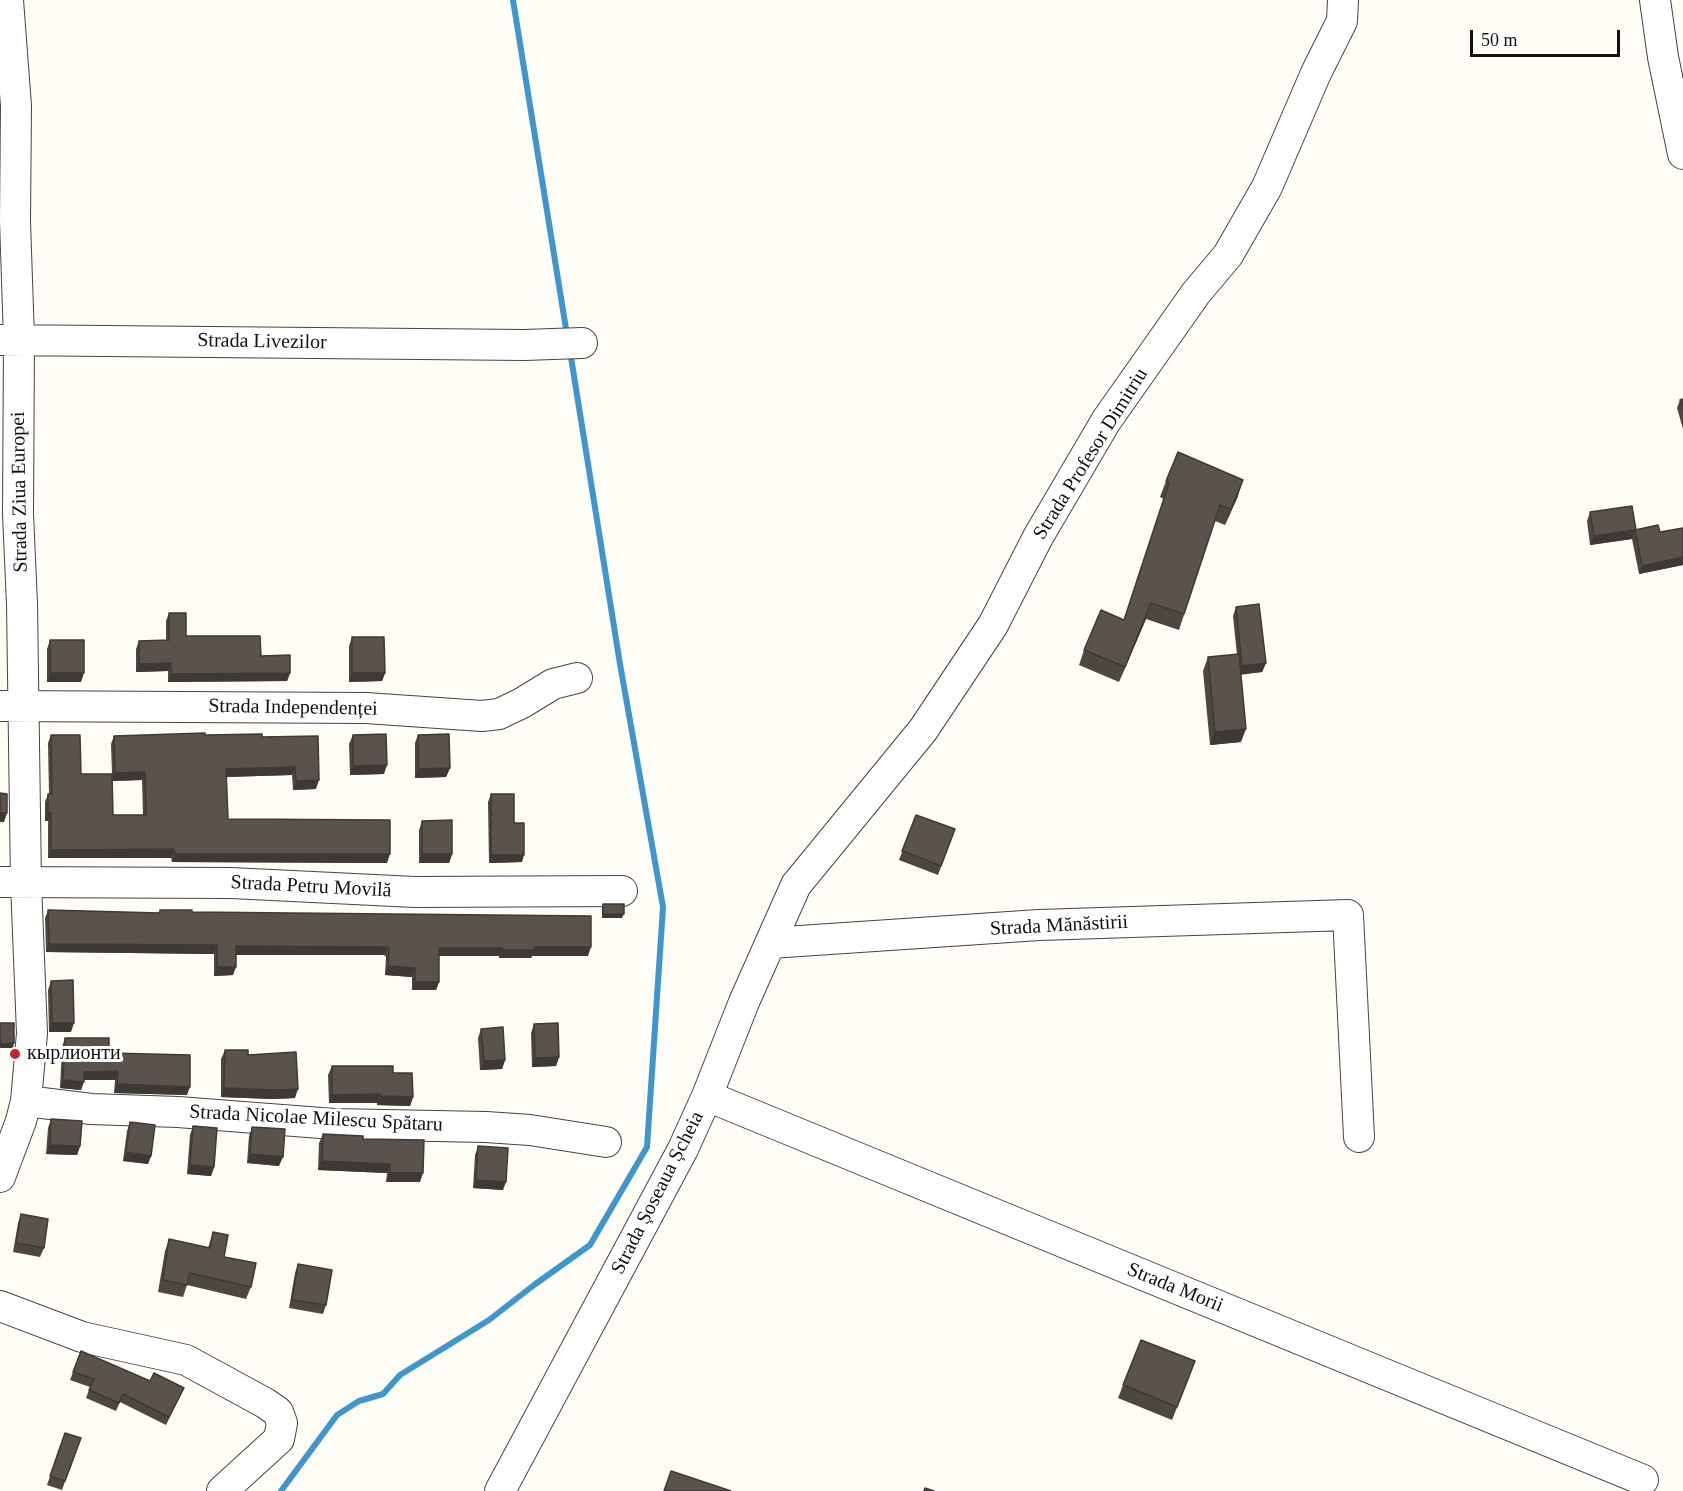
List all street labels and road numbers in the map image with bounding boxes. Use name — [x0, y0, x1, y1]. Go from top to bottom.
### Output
street label: Strada Livezilor — [197, 329, 327, 355]
street label: Strada Profesor Dimitriu — [1028, 364, 1154, 544]
street label: Strada Ziua Europei — [7, 411, 33, 573]
street label: Strada Independenței — [208, 695, 378, 721]
street label: Strada Petru Movilă — [230, 871, 392, 903]
street label: Strada Mănăstirii — [989, 910, 1129, 942]
street label: Strada Nicolae Milescu Spătaru — [189, 1100, 443, 1138]
street label: Strada Șoseaua Șcheia — [606, 1107, 710, 1279]
street label: Strada Morii — [1123, 1258, 1227, 1318]

